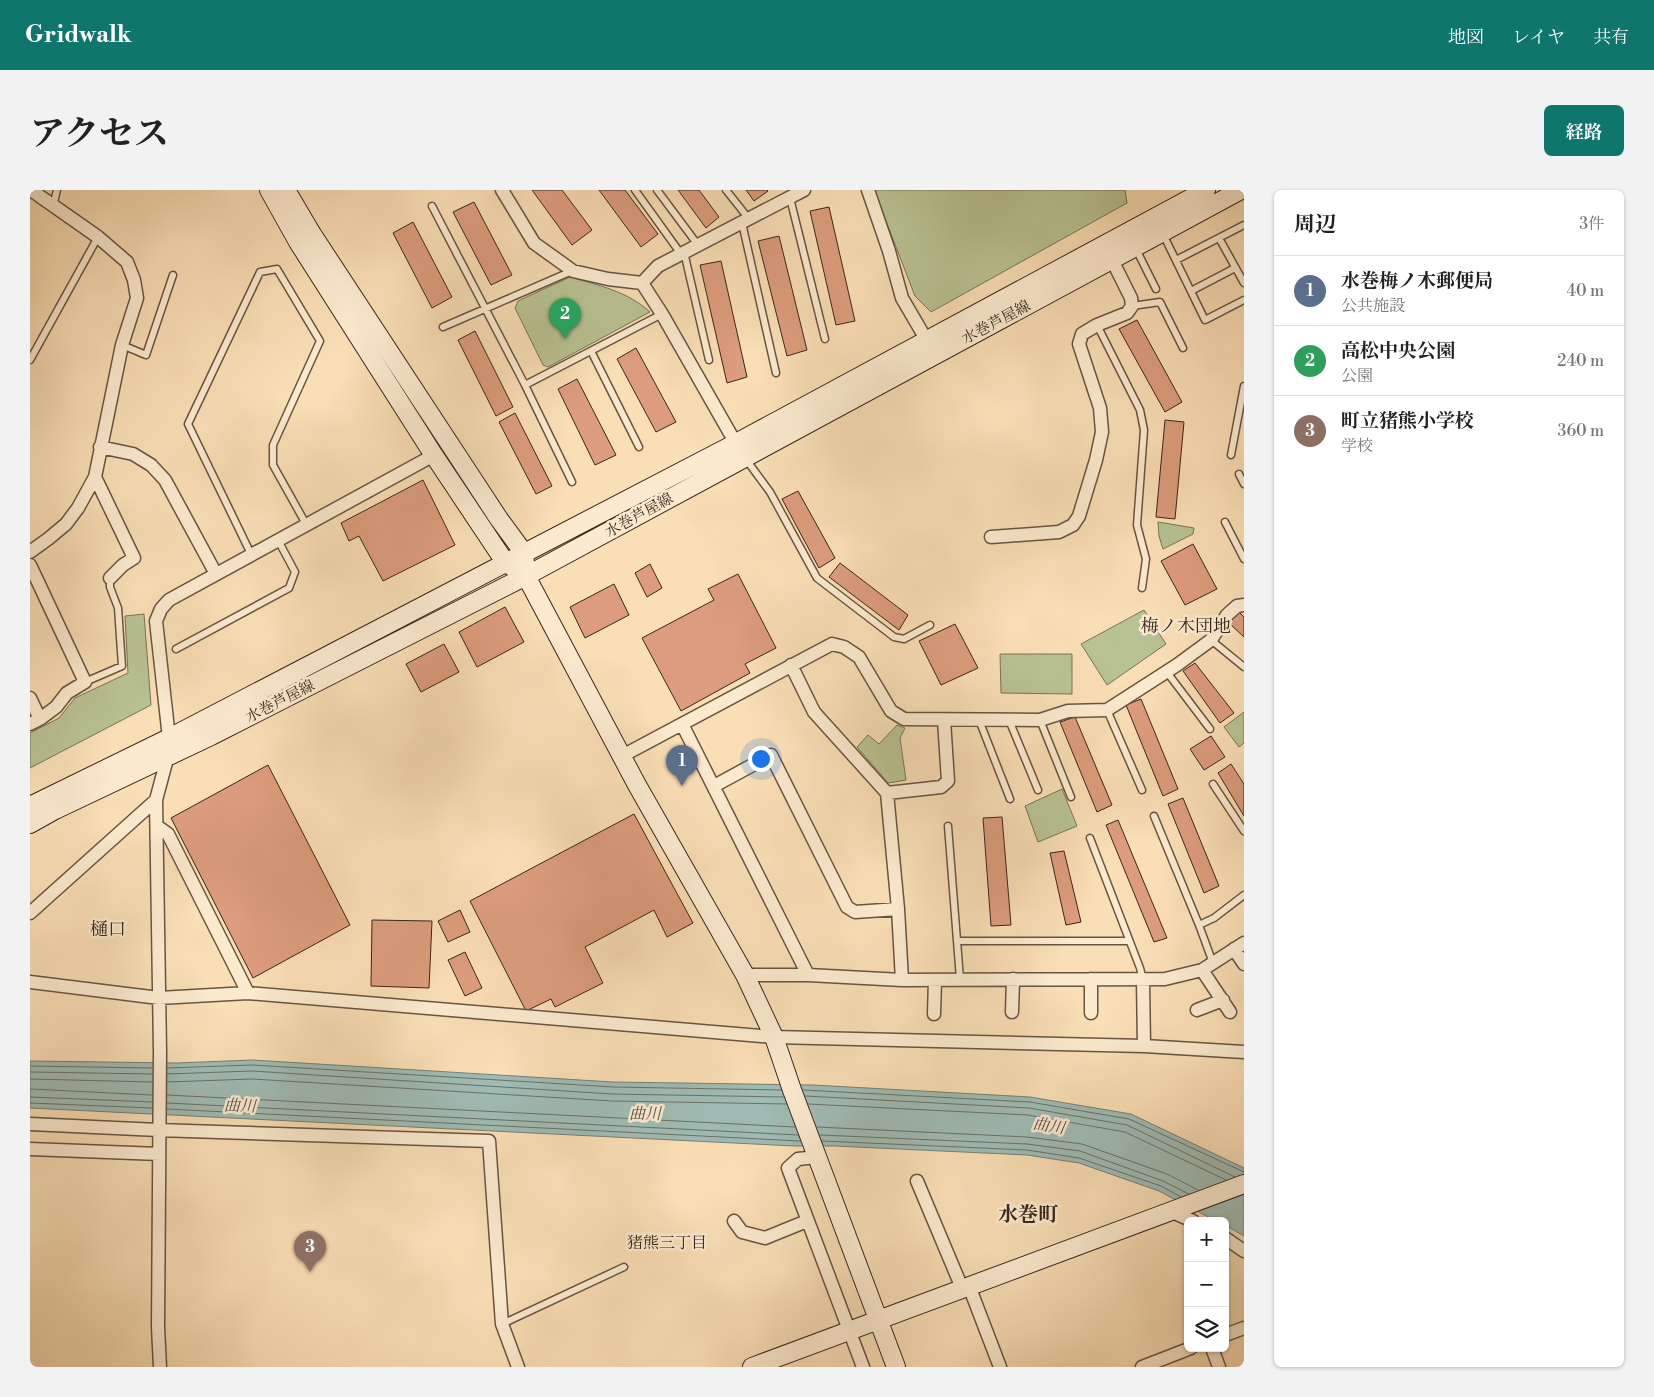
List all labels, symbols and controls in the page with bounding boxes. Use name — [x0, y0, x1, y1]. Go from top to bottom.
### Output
text: Gridwalk — [25, 20, 132, 50]
text: 地図 — [1448, 26, 1484, 49]
text: レイヤ — [1512, 26, 1565, 49]
text: 共有 — [1593, 26, 1629, 49]
button: 経路 — [1544, 105, 1624, 156]
text: アクセス — [30, 113, 169, 156]
text: 周辺 — [1294, 212, 1336, 238]
text: 3件 — [1579, 214, 1604, 234]
text: 水巻梅ノ木郵便局 — [1341, 269, 1493, 293]
text: 1 — [1306, 281, 1314, 301]
text: 40 m — [1567, 281, 1604, 301]
street label: 水巻芦屋線 — [959, 296, 1034, 348]
text: 公共施設 — [1341, 296, 1405, 316]
pin: 2 — [549, 298, 581, 339]
text: 高松中央公園 — [1341, 339, 1455, 363]
text: 2 — [1305, 351, 1315, 371]
text: 240 m — [1557, 351, 1604, 371]
text: 公園 — [1341, 366, 1373, 386]
text: 町立猪熊小学校 — [1341, 409, 1474, 433]
text: 3 — [1305, 421, 1315, 441]
text: 360 m — [1558, 421, 1604, 441]
text: 学校 — [1341, 436, 1373, 456]
street label: 水巻芦屋線 — [602, 489, 677, 542]
district label: 梅ノ木団地 — [1141, 615, 1231, 638]
street label: 水巻芦屋線 — [242, 676, 318, 727]
pin: 1 — [666, 745, 698, 786]
your location — [748, 746, 774, 772]
district label: 樋口 — [90, 918, 126, 941]
water label: 曲川 — [224, 1095, 258, 1117]
water label: 曲川 — [629, 1104, 663, 1124]
water label: 曲川 — [1031, 1114, 1068, 1139]
district label: 水巻町 — [998, 1203, 1059, 1228]
map controls — [1184, 1217, 1229, 1352]
button: + — [1184, 1217, 1229, 1262]
pin: 3 — [294, 1231, 326, 1272]
district label: 猪熊三丁目 — [627, 1233, 707, 1253]
button: − — [1184, 1262, 1229, 1307]
button: layers — [1184, 1307, 1229, 1352]

